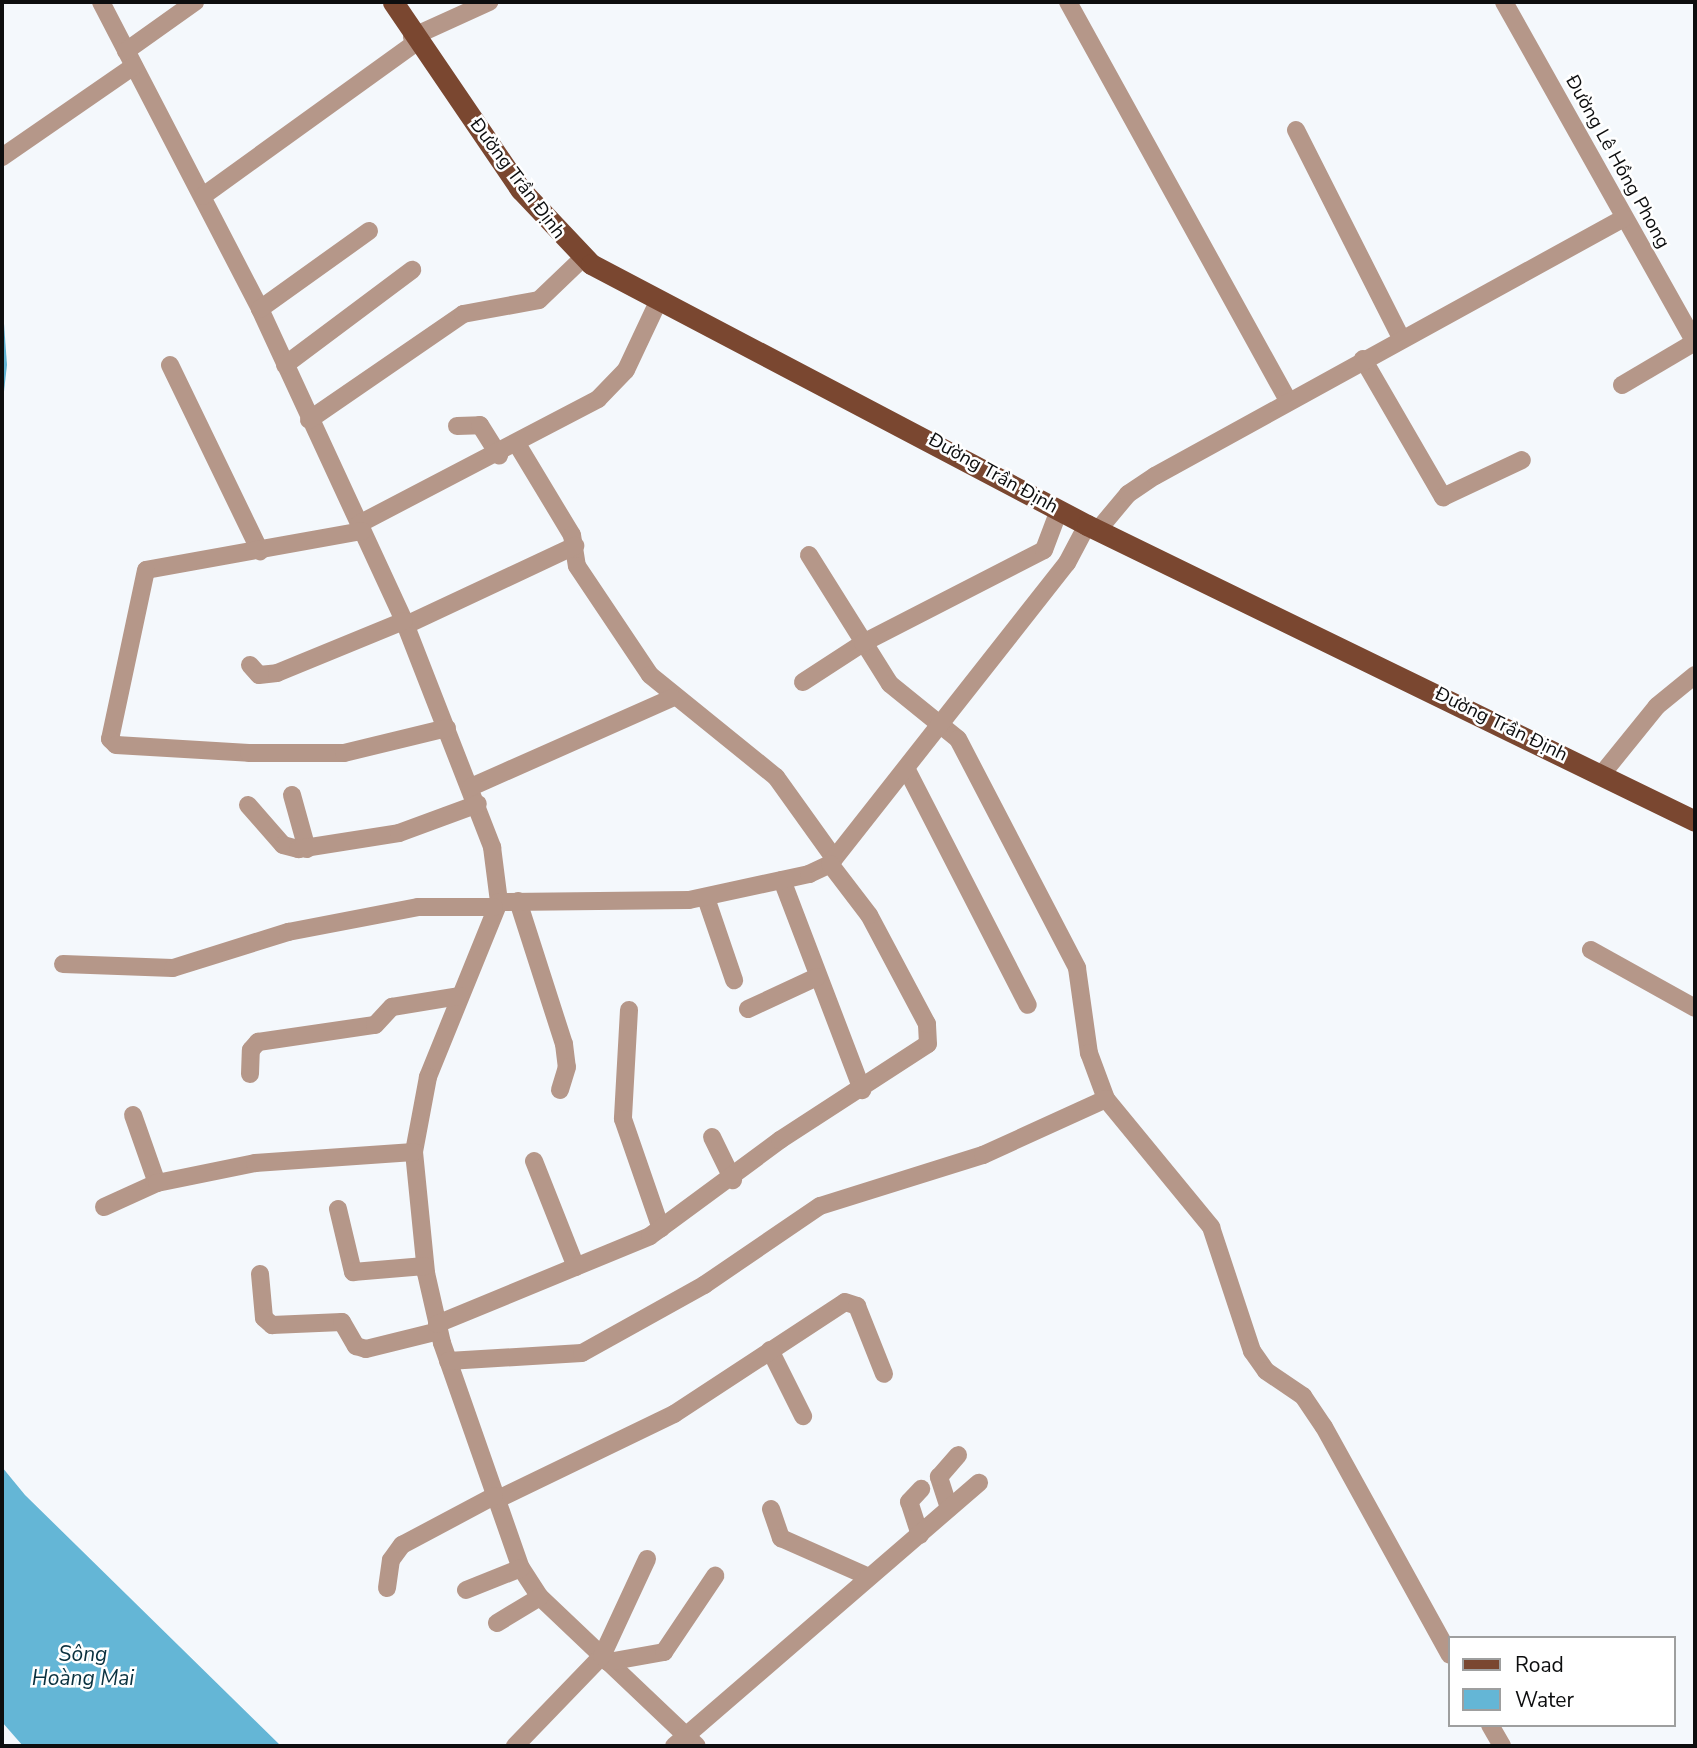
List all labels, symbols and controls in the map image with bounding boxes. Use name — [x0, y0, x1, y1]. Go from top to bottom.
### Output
street label: Đường Lê Hồng Phong — [1560, 71, 1674, 253]
street label: Đường Trần Định — [464, 114, 570, 244]
street label: Đường Trần Định — [924, 429, 1062, 519]
street label: Đường Trần Định — [1431, 683, 1571, 767]
legend — [1448, 1636, 1676, 1727]
water label: Sông Hoàng Mai — [32, 1641, 134, 1691]
text: Road — [1515, 1651, 1564, 1679]
text: Water — [1515, 1686, 1574, 1714]

